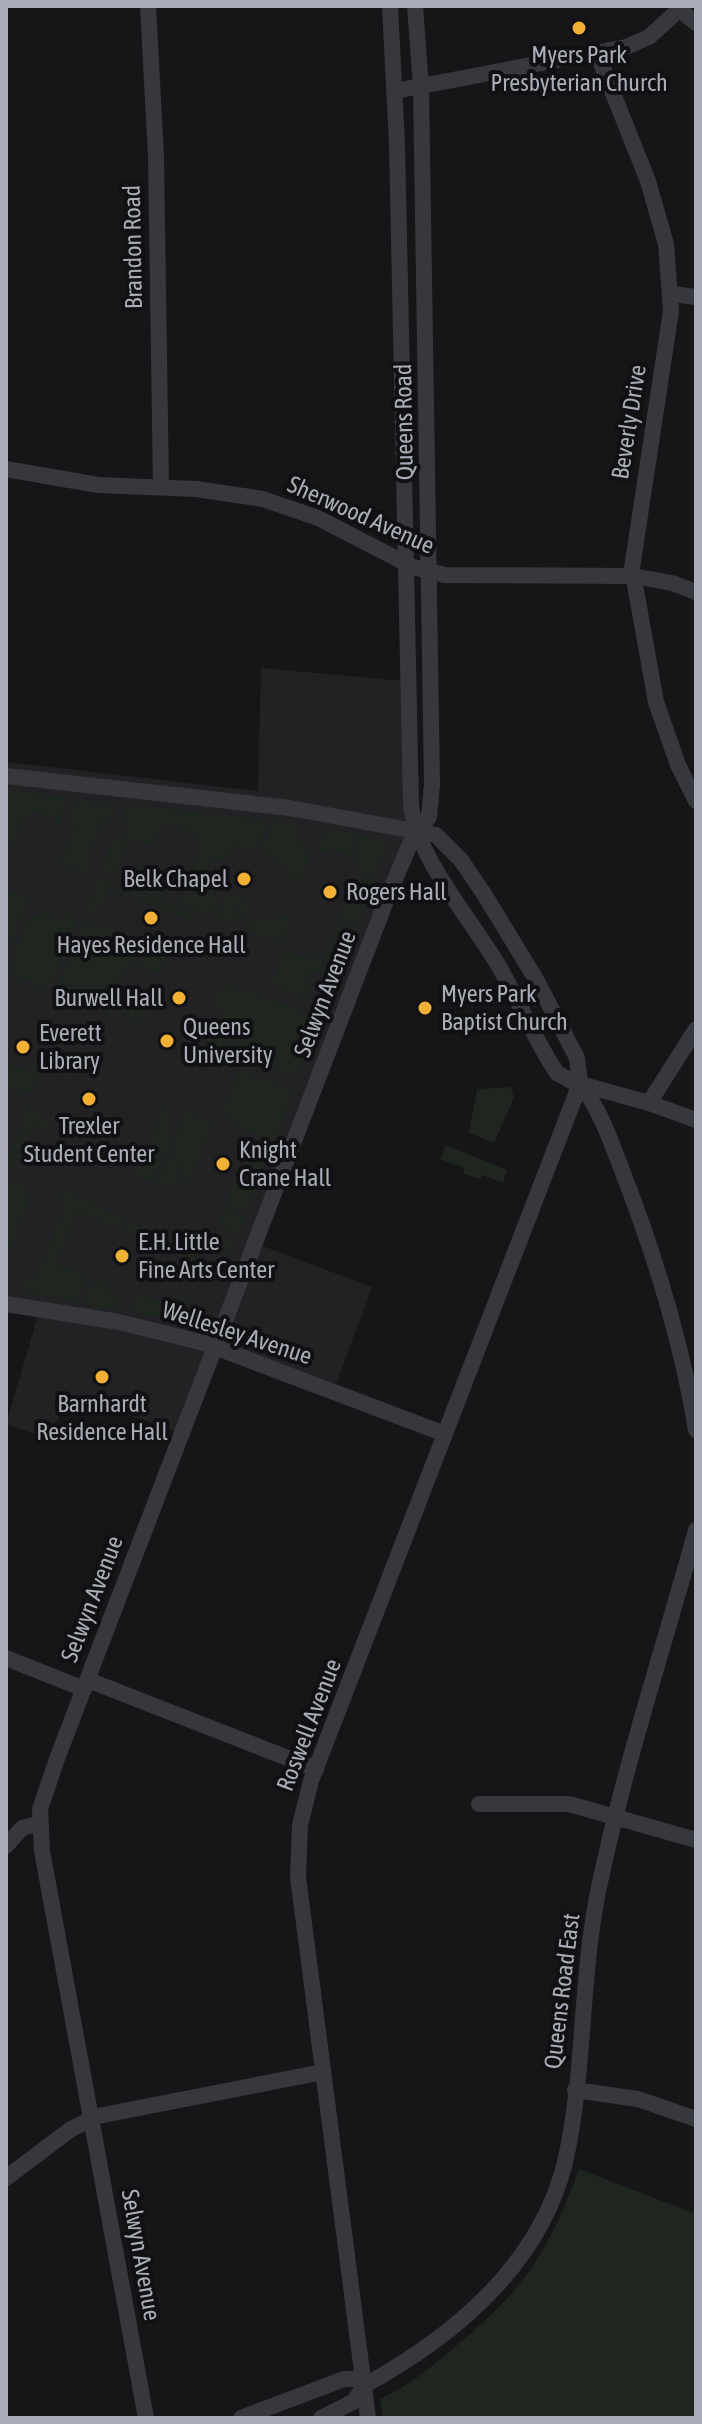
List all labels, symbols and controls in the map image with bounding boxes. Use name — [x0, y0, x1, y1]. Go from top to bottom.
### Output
marker: Myers Park Presbyterian Church — [570, 19, 588, 37]
place label: Myers Park Presbyterian Church — [490, 41, 668, 96]
street label: Brandon Road — [118, 185, 147, 309]
street label: Beverly Drive — [606, 363, 651, 481]
street label: Queens Road — [389, 364, 418, 480]
street label: Sherwood Avenue — [284, 470, 439, 559]
place label: Belk Chapel — [123, 865, 229, 892]
marker: Belk Chapel — [235, 870, 253, 888]
place label: Rogers Hall — [346, 878, 447, 905]
marker: Rogers Hall — [321, 883, 339, 901]
marker: Hayes Residence Hall — [142, 909, 160, 927]
street label: Selwyn Avenue — [288, 927, 361, 1061]
place label: Hayes Residence Hall — [56, 931, 246, 958]
place label: Myers Park Baptist Church — [441, 980, 568, 1035]
place label: Burwell Hall — [54, 984, 164, 1011]
marker: Burwell Hall — [170, 989, 188, 1007]
marker: Myers Park Baptist Church — [416, 999, 434, 1017]
place label: Queens University — [183, 1013, 273, 1068]
place label: Everett Library — [39, 1019, 102, 1074]
marker: Queens University — [158, 1032, 176, 1050]
marker: Everett Library — [14, 1038, 32, 1056]
marker: Trexler Student Center — [80, 1090, 98, 1108]
place label: Trexler Student Center — [24, 1112, 155, 1167]
place label: Knight Crane Hall — [239, 1136, 332, 1191]
marker: Knight Crane Hall — [214, 1155, 232, 1173]
place label: E.H. Little Fine Arts Center — [138, 1228, 275, 1283]
marker: E.H. Little Fine Arts Center — [113, 1247, 131, 1265]
street label: Wellesley Avenue — [159, 1296, 315, 1369]
marker: Barnhardt Residence Hall — [93, 1368, 111, 1386]
place label: Barnhardt Residence Hall — [36, 1390, 168, 1445]
street label: Selwyn Avenue — [55, 1532, 128, 1666]
street label: Roswell Avenue — [271, 1655, 346, 1795]
street label: Queens Road East — [539, 1912, 584, 2070]
street label: Selwyn Avenue — [117, 2187, 166, 2323]

